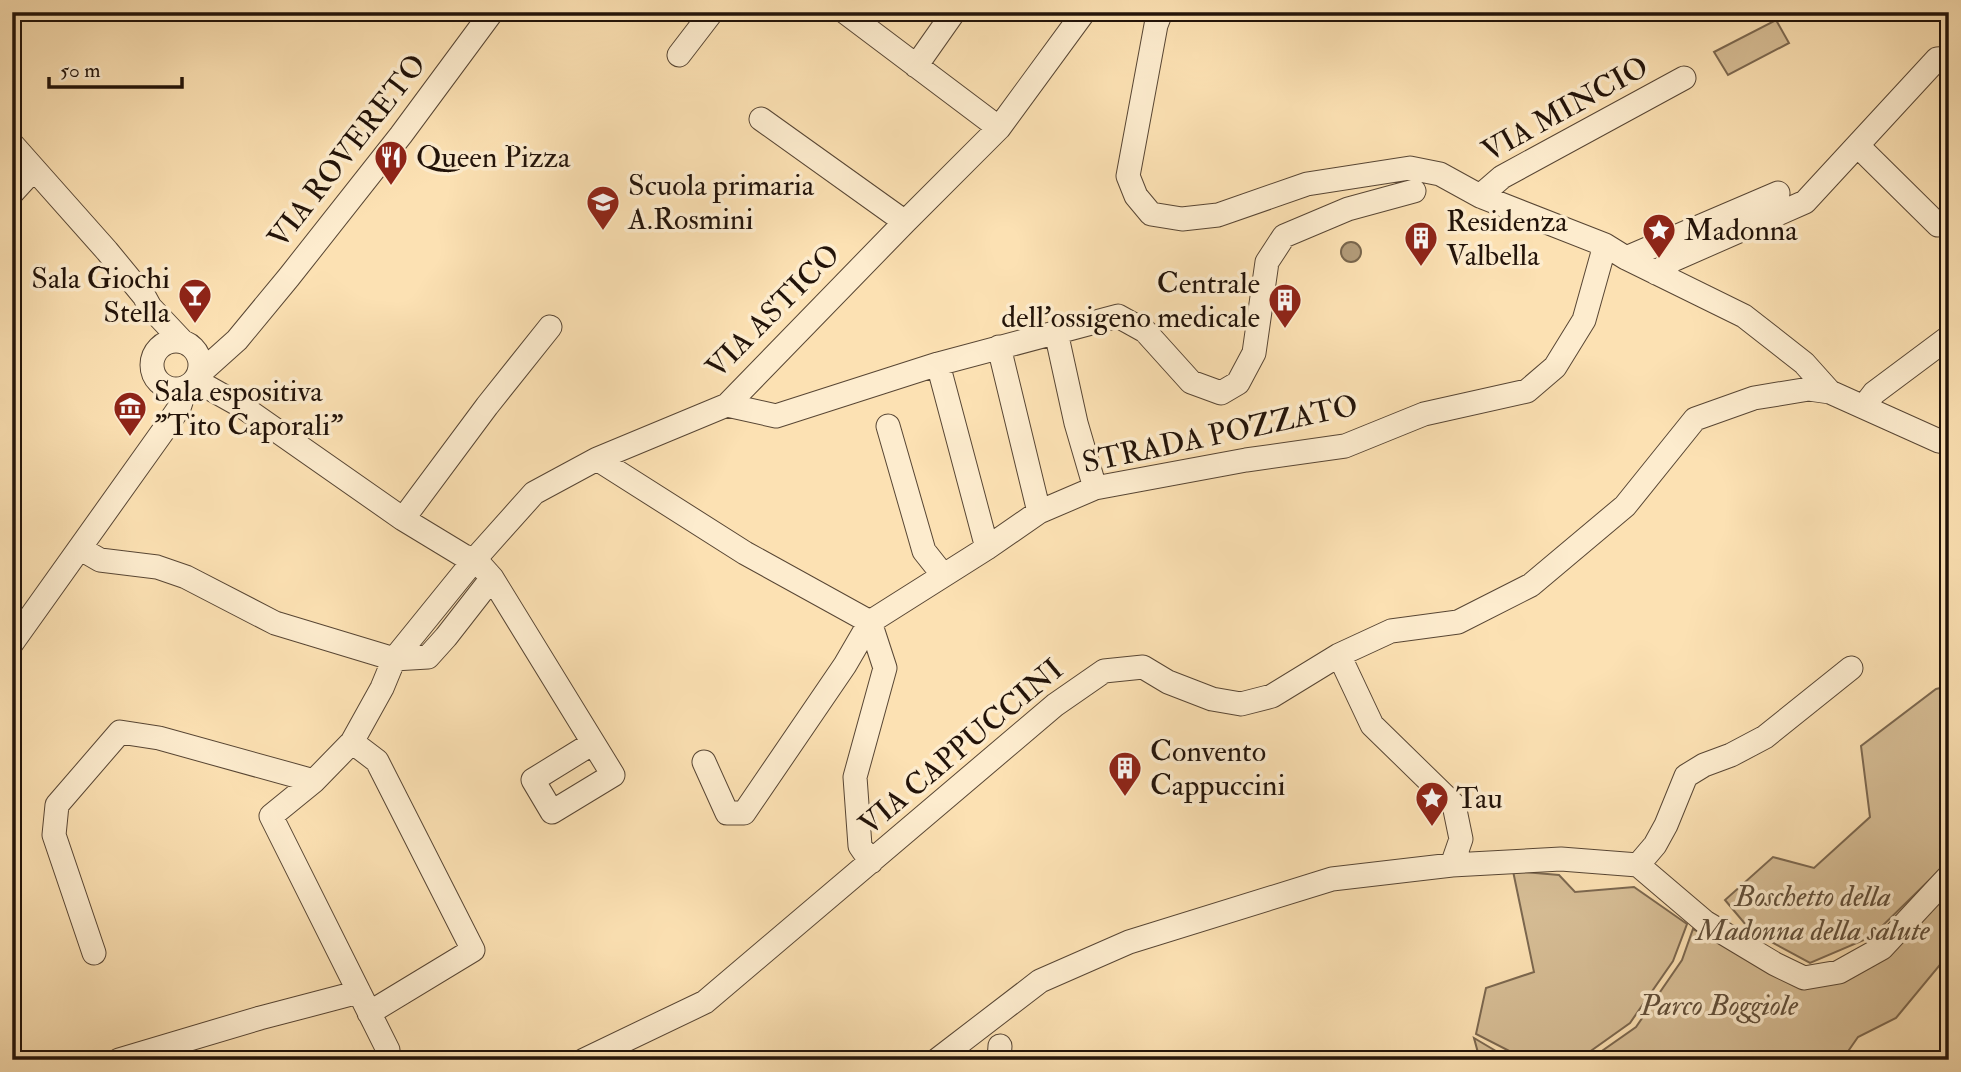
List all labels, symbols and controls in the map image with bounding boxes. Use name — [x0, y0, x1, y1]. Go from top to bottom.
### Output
scale bar — [49, 46, 182, 90]
street label: VIA ROVERETO — [260, 47, 434, 255]
street label: VIA MINCIO — [1475, 48, 1655, 170]
text: 50 m — [60, 57, 101, 84]
restaurant icon: Queen Pizza — [372, 138, 410, 187]
place label: Queen Pizza — [416, 139, 571, 176]
place label: Scuola primaria A.Rosmini — [627, 167, 815, 238]
school or university icon: Scuola primaria A.Rosmini — [584, 183, 622, 232]
place label: Residenza Valbella — [1446, 203, 1568, 274]
place icon: Madonna — [1640, 211, 1678, 260]
place label: Madonna — [1684, 212, 1798, 249]
building icon: Residenza Valbella — [1402, 219, 1440, 268]
street label: VIA ASTICO — [698, 236, 848, 386]
place label: Sala Giochi Stella — [31, 260, 171, 331]
place label: Centrale dell'ossigeno medicale — [1001, 265, 1260, 336]
bar icon: Sala Giochi Stella — [176, 276, 214, 325]
building icon: Centrale dell'ossigeno medicale — [1266, 281, 1304, 330]
place label: Sala espositiva "Tito Caporali" — [154, 373, 343, 444]
street label: STRADA POZZATO — [1079, 387, 1361, 481]
museum icon: Sala espositiva "Tito Caporali" — [111, 389, 149, 438]
street label: VIA CAPPUCCINI — [852, 651, 1070, 843]
place label: Convento Cappuccini — [1150, 733, 1286, 804]
building icon: Convento Cappuccini — [1106, 749, 1144, 798]
place icon: Tau — [1413, 779, 1451, 828]
place label: Tau — [1456, 780, 1503, 817]
park label: Boschetto della Madonna della salute — [1694, 878, 1931, 949]
park label: Parco Boggiole — [1639, 987, 1799, 1024]

